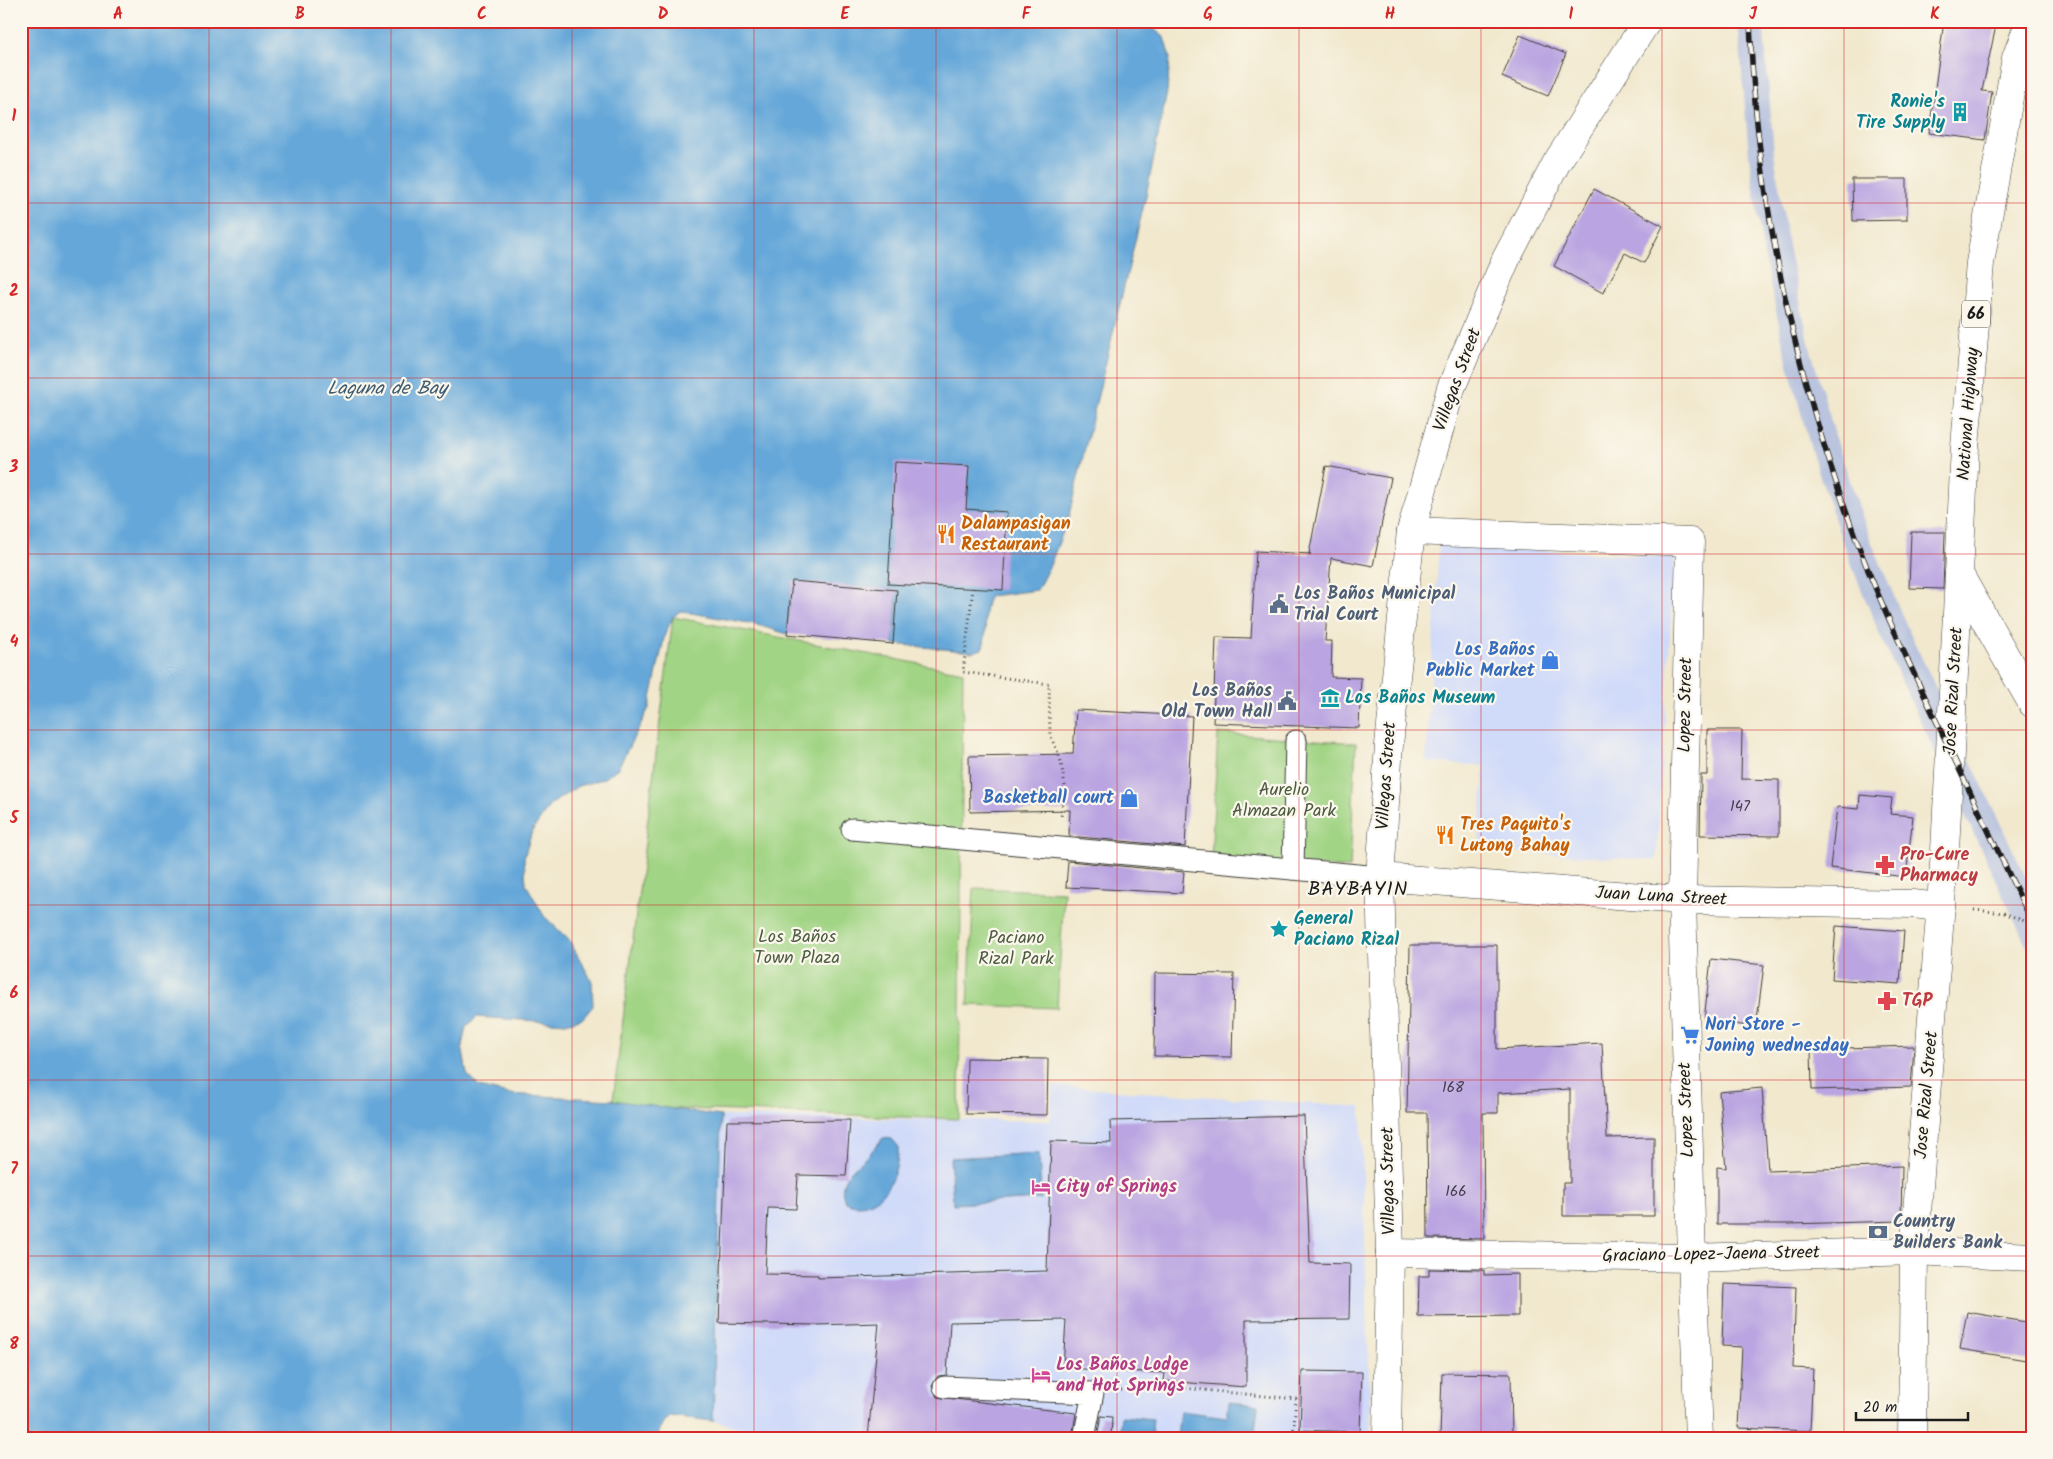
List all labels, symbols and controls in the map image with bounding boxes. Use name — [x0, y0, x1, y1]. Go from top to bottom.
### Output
text: A — [113, 2, 123, 27]
text: B — [295, 2, 305, 27]
text: C — [477, 2, 487, 27]
text: D — [658, 2, 669, 27]
text: E — [841, 2, 851, 27]
text: F — [1022, 2, 1032, 27]
text: G — [1203, 2, 1213, 27]
text: H — [1385, 2, 1395, 27]
text: I — [1569, 2, 1574, 27]
text: J — [1749, 2, 1758, 27]
text: K — [1930, 2, 1940, 27]
place label: Ronie's Tire Supply — [1856, 88, 1946, 138]
building icon: Ronie's Tire Supply — [1949, 101, 1971, 123]
text: 1 — [12, 104, 17, 129]
text: 2 — [9, 279, 19, 304]
road number: 66 — [1962, 300, 1990, 328]
street label: Villegas Street — [1426, 323, 1490, 436]
street label: National Highway — [1950, 346, 1988, 481]
water label: Laguna de Bay — [327, 374, 450, 404]
text: 3 — [9, 455, 19, 480]
place label: Dalampasigan Restaurant — [961, 510, 1071, 560]
restaurant icon: Dalampasigan Restaurant — [935, 523, 957, 545]
place label: Los Baños Municipal Trial Court — [1294, 580, 1456, 630]
public building icon: Los Baños Municipal Trial Court — [1268, 593, 1290, 615]
street label: Jose Rizal Street — [1936, 625, 1972, 756]
text: 4 — [10, 630, 19, 655]
place label: Los Baños Public Market — [1426, 636, 1536, 686]
shop icon: Los Baños Public Market — [1539, 649, 1561, 671]
street label: Lopez Street — [1671, 656, 1701, 753]
place label: Los Baños Old Town Hall — [1161, 677, 1273, 727]
place label: Los Baños Museum — [1345, 684, 1496, 713]
museum icon: Los Baños Museum — [1319, 687, 1341, 709]
public building icon: Los Baños Old Town Hall — [1276, 690, 1298, 712]
street label: Villegas Street — [1369, 720, 1405, 831]
park label: Aurelio Almazan Park — [1232, 776, 1337, 826]
place label: Basketball court — [983, 784, 1115, 813]
shop icon: Basketball court — [1118, 787, 1140, 809]
house number: 147 — [1730, 795, 1751, 819]
text: 5 — [9, 806, 20, 831]
place label: Tres Paquito's Lutong Bahay — [1460, 811, 1572, 861]
restaurant icon: Tres Paquito's Lutong Bahay — [1434, 824, 1456, 846]
place label: Pro-Cure Pharmacy — [1900, 841, 1978, 891]
pharmacy icon: Pro-Cure Pharmacy — [1874, 854, 1896, 876]
district label: BAYBAYIN — [1308, 874, 1408, 906]
street label: Juan Luna Street — [1594, 879, 1729, 915]
place label: General Paciano Rizal — [1294, 905, 1399, 955]
place icon: General Paciano Rizal — [1268, 918, 1290, 940]
park label: Los Baños Town Plaza — [754, 923, 840, 973]
park label: Paciano Rizal Park — [978, 924, 1054, 974]
text: 6 — [10, 981, 19, 1006]
place label: TGP — [1902, 987, 1934, 1016]
pharmacy icon: TGP — [1876, 990, 1898, 1012]
place label: Nori Store - Joning wednesday — [1705, 1011, 1849, 1061]
supermarket icon: Nori Store - Joning wednesday — [1679, 1024, 1701, 1046]
street label: Jose Rizal Street — [1907, 1029, 1947, 1160]
street label: Lopez Street — [1671, 1061, 1703, 1158]
house number: 168 — [1442, 1076, 1465, 1100]
street label: Villegas Street — [1374, 1126, 1404, 1235]
text: 7 — [10, 1157, 18, 1182]
place label: City of Springs — [1056, 1173, 1178, 1202]
hotel icon: City of Springs — [1030, 1176, 1052, 1198]
house number: 166 — [1445, 1180, 1467, 1204]
place label: Country Builders Bank — [1893, 1208, 2003, 1258]
bank icon: Country Builders Bank — [1867, 1221, 1889, 1243]
street label: Graciano Lopez-Jaena Street — [1602, 1239, 1821, 1271]
text: 8 — [9, 1332, 19, 1357]
place label: Los Baños Lodge and Hot Springs — [1056, 1351, 1189, 1401]
hotel icon: Los Baños Lodge and Hot Springs — [1030, 1364, 1052, 1386]
scale bar — [1856, 1389, 1968, 1421]
text: 20 m — [1863, 1396, 1897, 1420]

